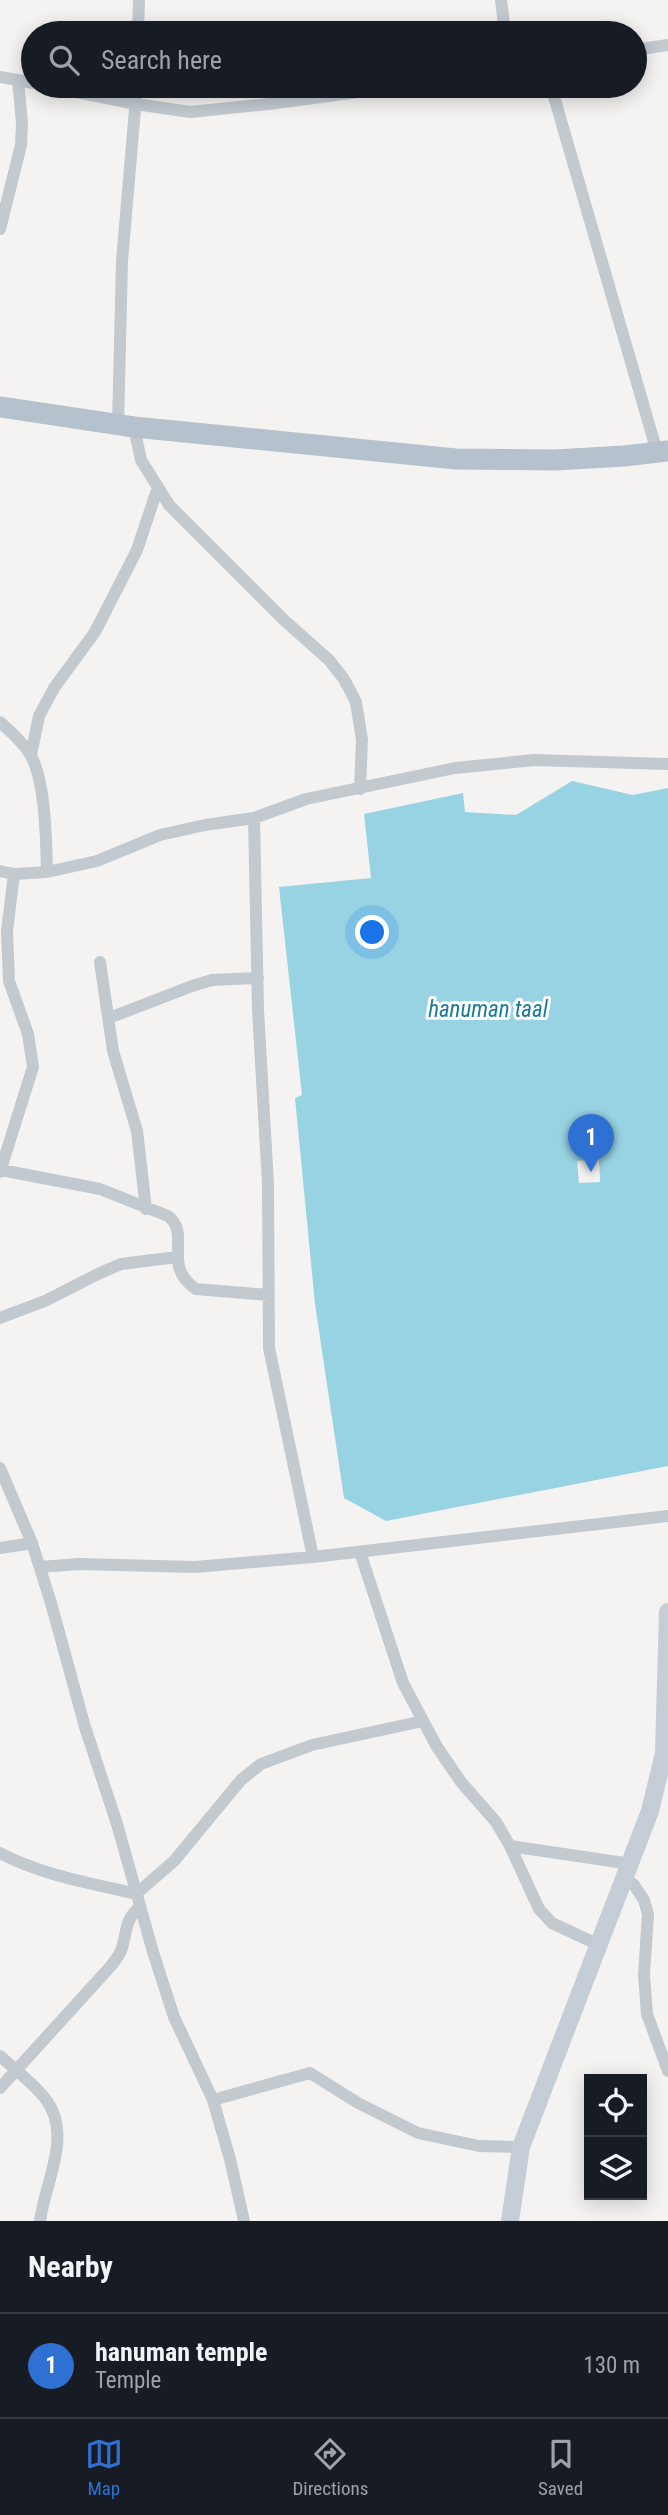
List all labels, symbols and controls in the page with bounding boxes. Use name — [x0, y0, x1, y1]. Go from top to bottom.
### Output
search box — [21, 21, 647, 98]
icon: search — [45, 41, 83, 79]
text: Search here — [101, 45, 222, 75]
your location — [355, 915, 389, 949]
water label: hanuman taal — [428, 996, 549, 1023]
pin: 1 — [568, 1114, 614, 1172]
map controls — [584, 2074, 647, 2200]
button: locate — [584, 2074, 647, 2137]
button: layers — [584, 2137, 647, 2200]
text: Nearby — [28, 2249, 113, 2284]
text: hanuman temple — [95, 2337, 268, 2367]
text: 1 — [45, 2352, 57, 2379]
text: 130 m — [583, 2352, 640, 2379]
text: Temple — [95, 2367, 161, 2394]
tab: Map — [85, 2435, 123, 2500]
tab: Directions — [292, 2435, 368, 2500]
tab: Saved — [538, 2435, 583, 2500]

